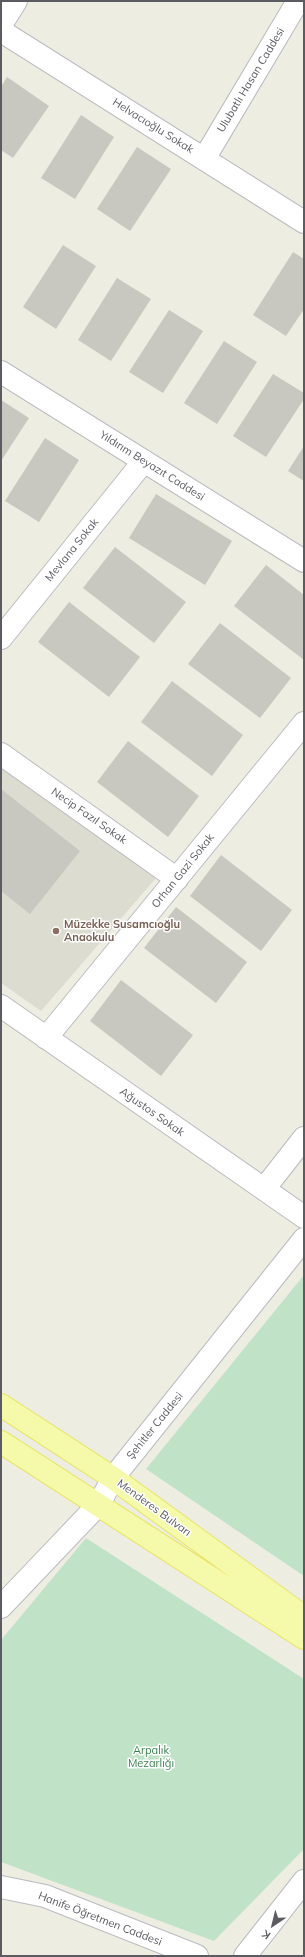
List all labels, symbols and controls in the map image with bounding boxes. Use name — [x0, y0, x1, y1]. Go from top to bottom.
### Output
street label: Ulubatlı Hasan Caddesi — [215, 25, 287, 135]
street label: Helvacıoğlu Sokak — [110, 96, 196, 156]
street label: Yıldırım Beyazıt Caddesi — [97, 428, 207, 504]
street label: Mevlana Sokak — [43, 516, 101, 584]
street label: Necip Fazıl Sokak — [49, 785, 129, 847]
street label: Orhan Gazi Sokak — [149, 831, 217, 911]
place label: Müzekke Susamcıoğlu Anaokulu — [64, 918, 180, 944]
marker: Müzekke Susamcıoğlu Anaokulu — [51, 926, 61, 936]
street label: Ağustos Sokak — [117, 1085, 187, 1139]
street label: Şehitler Caddesi — [124, 1390, 186, 1462]
street label: Menderes Bulvarı — [114, 1477, 194, 1539]
park label: Arpalık Mezarlığı — [128, 1744, 174, 1770]
street label: Hanife Öğretmen Caddesi — [36, 1889, 164, 1949]
north arrow — [253, 1905, 293, 1945]
text: K — [259, 1927, 273, 1943]

